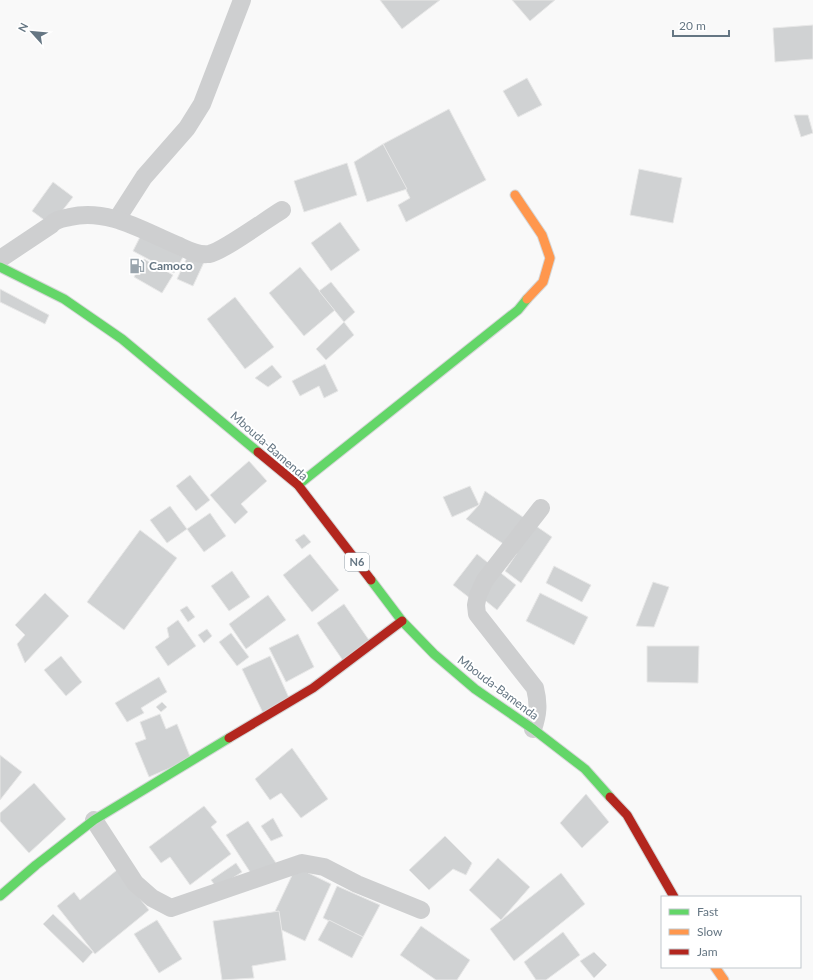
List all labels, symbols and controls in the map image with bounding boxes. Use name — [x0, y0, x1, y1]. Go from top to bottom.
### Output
north arrow — [12, 12, 52, 52]
scale bar — [673, 12, 729, 38]
text: 20 m — [679, 18, 706, 33]
text: N — [15, 21, 30, 34]
fuel station icon: Camoco — [128, 257, 146, 275]
place label: Camoco — [149, 258, 193, 273]
street label: Mbouda-Bamenda — [228, 408, 311, 483]
road number: N6 — [345, 553, 369, 571]
street label: Mbouda-Bamenda — [455, 652, 542, 723]
legend — [661, 896, 801, 968]
text: Fast — [697, 904, 719, 919]
text: Slow — [697, 924, 723, 939]
text: Jam — [697, 944, 718, 959]

